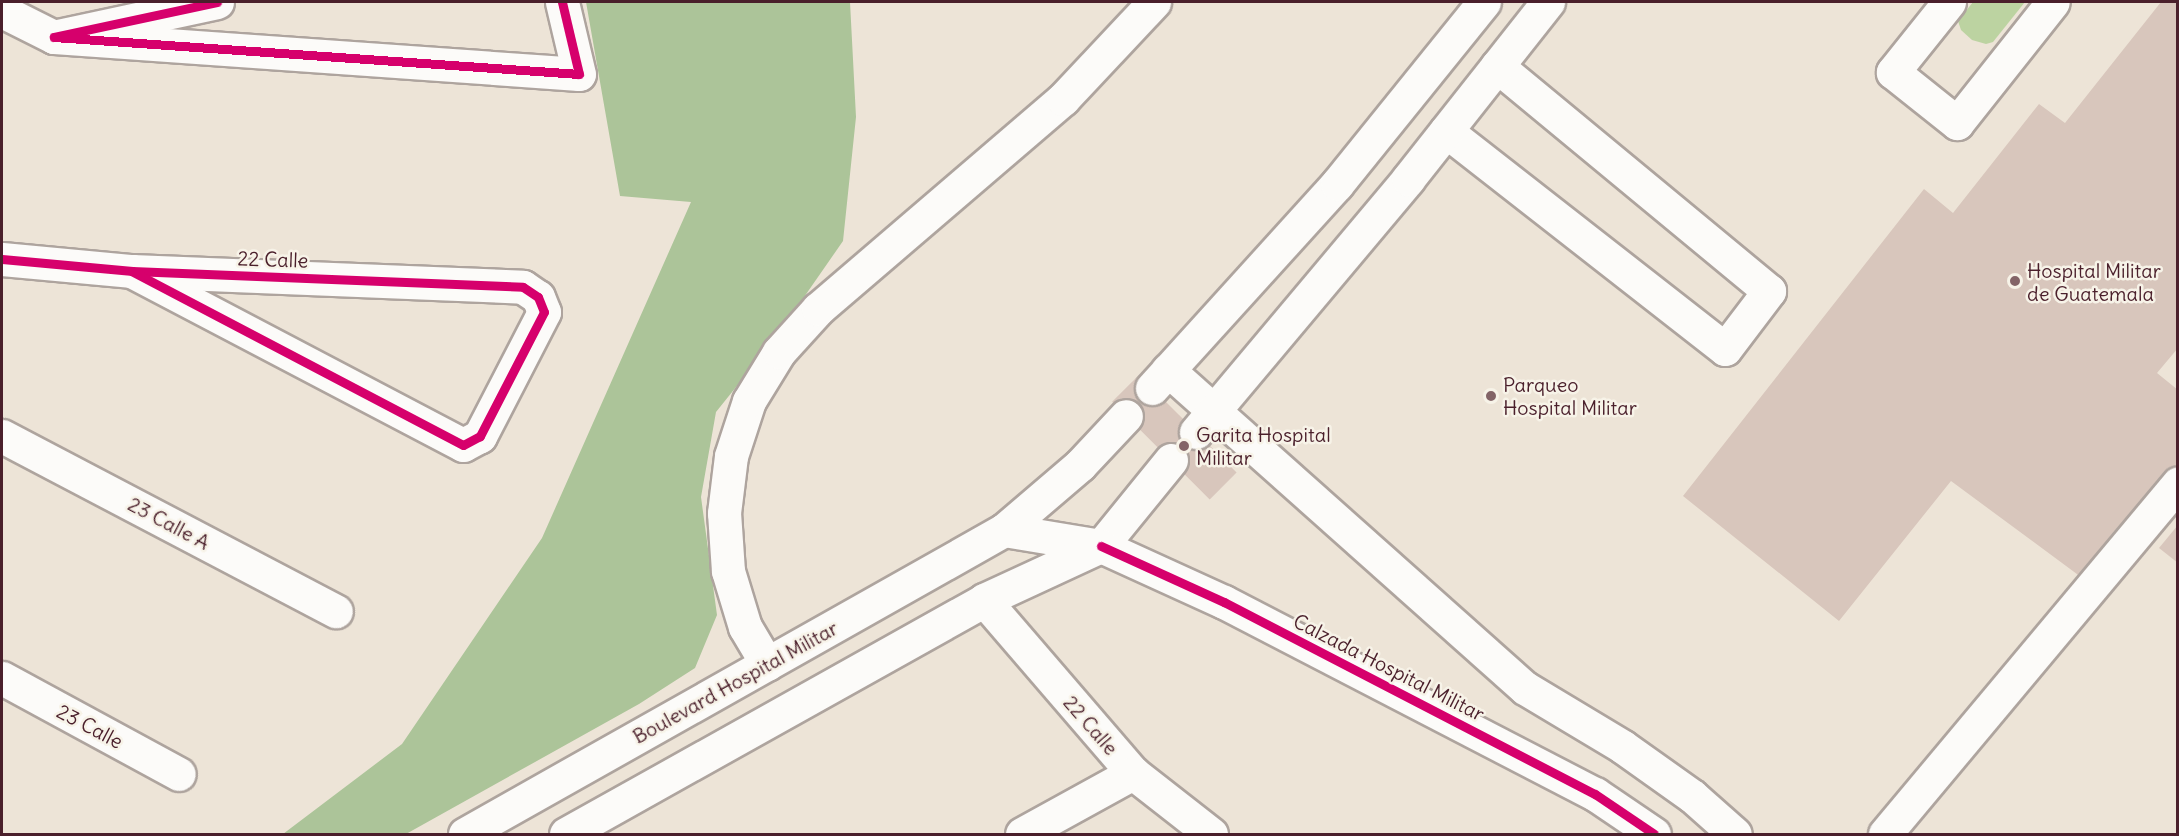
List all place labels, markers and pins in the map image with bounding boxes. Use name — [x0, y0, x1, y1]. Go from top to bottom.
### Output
place label: Hospital Militar de Guatemala — [2027, 258, 2161, 305]
marker: Hospital Militar de Guatemala — [2008, 274, 2022, 288]
place label: Parqueo Hospital Militar — [1503, 372, 1637, 419]
marker: Parqueo Hospital Militar — [1484, 389, 1498, 403]
place label: Garita Hospital Militar — [1196, 422, 1331, 469]
marker: Garita Hospital Militar — [1177, 439, 1191, 453]

